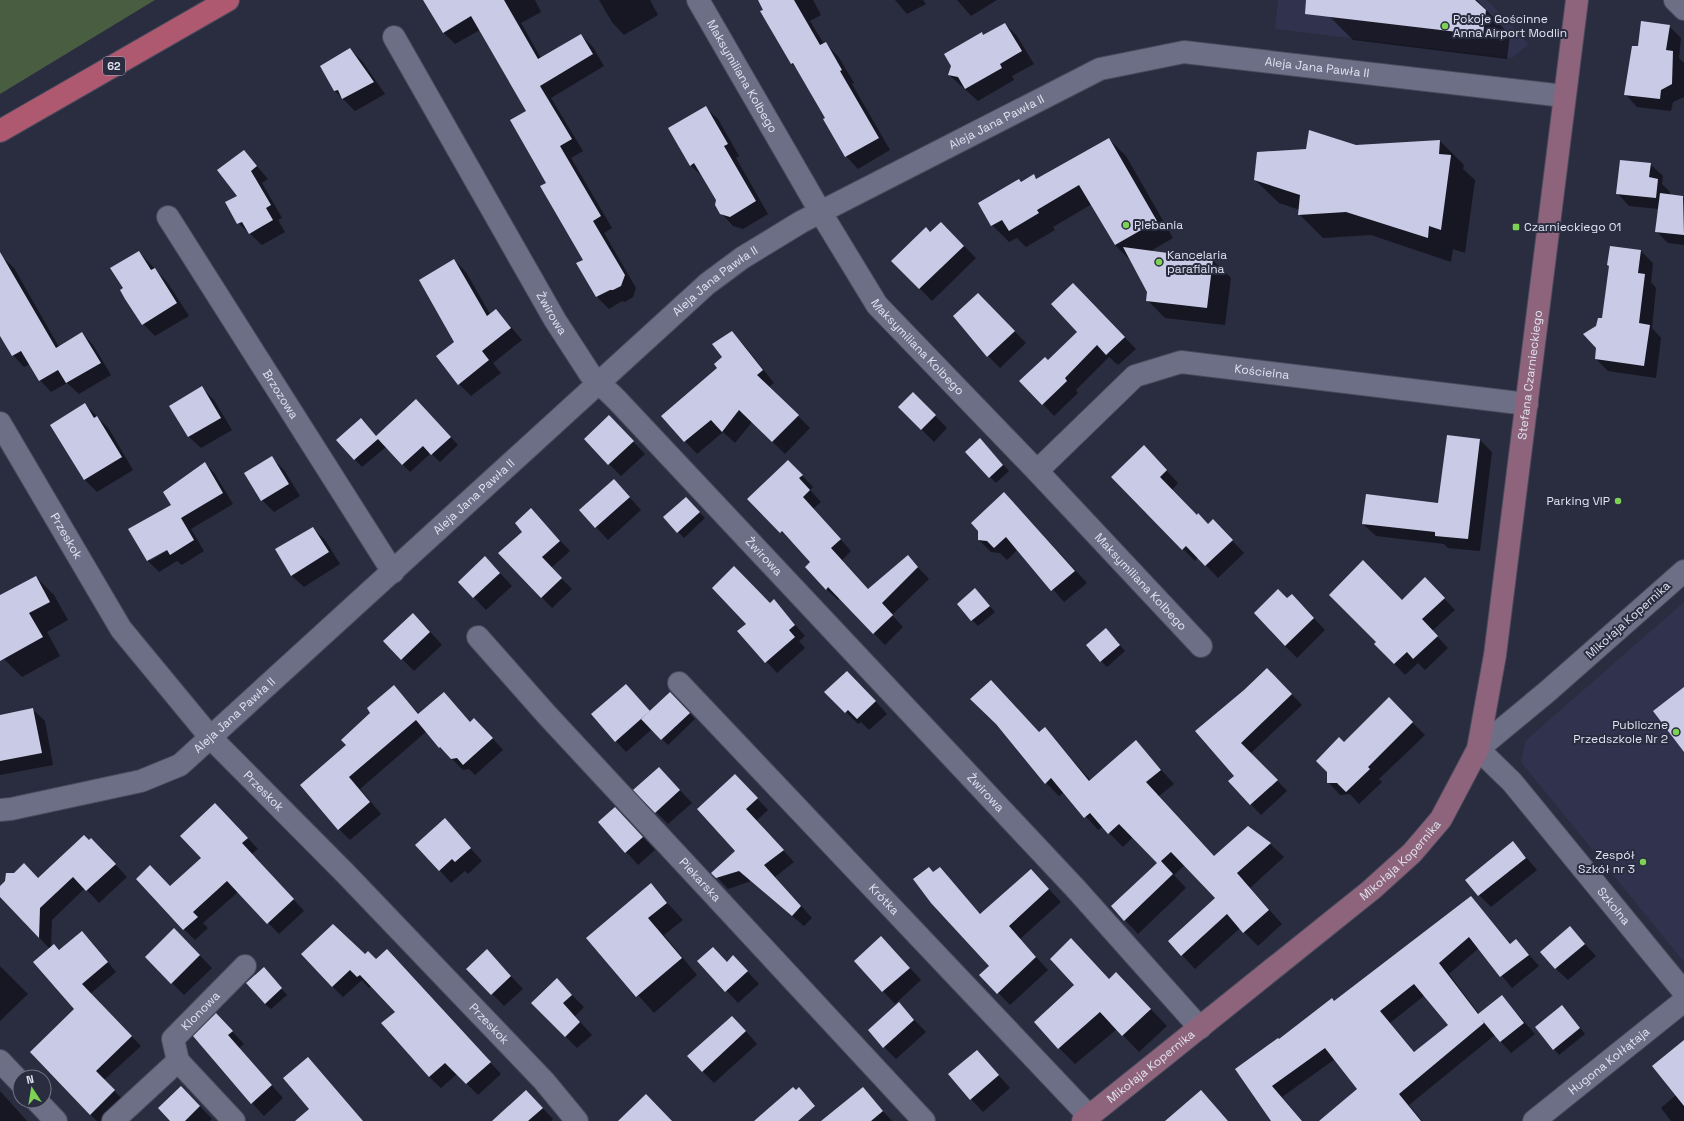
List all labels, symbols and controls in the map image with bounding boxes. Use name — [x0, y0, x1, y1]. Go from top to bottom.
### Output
place label: Pokoje Gościnne Anna Airport Modlin — [1453, 11, 1567, 41]
street label: Maksymiliana Kolbego — [703, 17, 781, 136]
marker: Pokoje Gościnne Anna Airport Modlin — [1440, 21, 1450, 31]
street label: Aleja Jana Pawła II — [1264, 53, 1370, 81]
road number: 62 — [103, 57, 125, 75]
street label: Aleja Jana Pawła II — [946, 91, 1047, 153]
place label: Plebania — [1134, 217, 1183, 233]
place label: Czarnieckiego 01 — [1524, 219, 1621, 235]
marker: Plebania — [1121, 220, 1131, 230]
marker: Czarnieckiego 01 — [1511, 222, 1521, 232]
street label: Aleja Jana Pawła II — [669, 242, 761, 320]
place label: Kancelaria parafialna — [1167, 247, 1227, 277]
marker: Kancelaria parafialna — [1154, 257, 1164, 267]
street label: Żwirowa — [533, 289, 571, 338]
street label: Maksymiliana Kolbego — [867, 296, 968, 399]
street label: Stefana Czarnieckiego — [1514, 309, 1546, 441]
street label: Kościelna — [1233, 361, 1290, 383]
street label: Brzozowa — [259, 367, 302, 422]
street label: Aleja Jana Pawła II — [430, 455, 518, 538]
place label: Parking VIP — [1547, 493, 1610, 509]
marker: Parking VIP — [1613, 496, 1623, 506]
street label: Przeskok — [46, 510, 86, 563]
street label: Maksymiliana Kolbego — [1091, 530, 1190, 634]
street label: Żwirowa — [742, 534, 786, 579]
street label: Mikołaja Kopernika — [1582, 578, 1674, 662]
street label: Aleja Jana Pawła II — [190, 674, 279, 757]
place label: Publiczne Przedszkole Nr 2 — [1573, 717, 1668, 747]
marker: Publiczne Przedszkole Nr 2 — [1671, 727, 1681, 737]
street label: Przeskok — [240, 767, 288, 815]
street label: Żwirowa — [964, 770, 1008, 816]
street label: Mikołaja Kopernika — [1356, 817, 1445, 904]
place label: Zespół Szkół nr 3 — [1578, 847, 1636, 877]
street label: Piekarska — [676, 854, 724, 905]
marker: Zespół Szkół nr 3 — [1638, 857, 1648, 867]
street label: Krótka — [865, 880, 903, 919]
street label: Szkolna — [1593, 884, 1634, 928]
street label: Klonowa — [178, 988, 224, 1034]
street label: Przeskok — [466, 1000, 513, 1048]
street label: Hugona Kołłątaja — [1565, 1024, 1653, 1098]
street label: Mikołaja Kopernika — [1103, 1026, 1198, 1107]
north arrow — [12, 1069, 52, 1109]
text: N — [25, 1072, 35, 1087]

